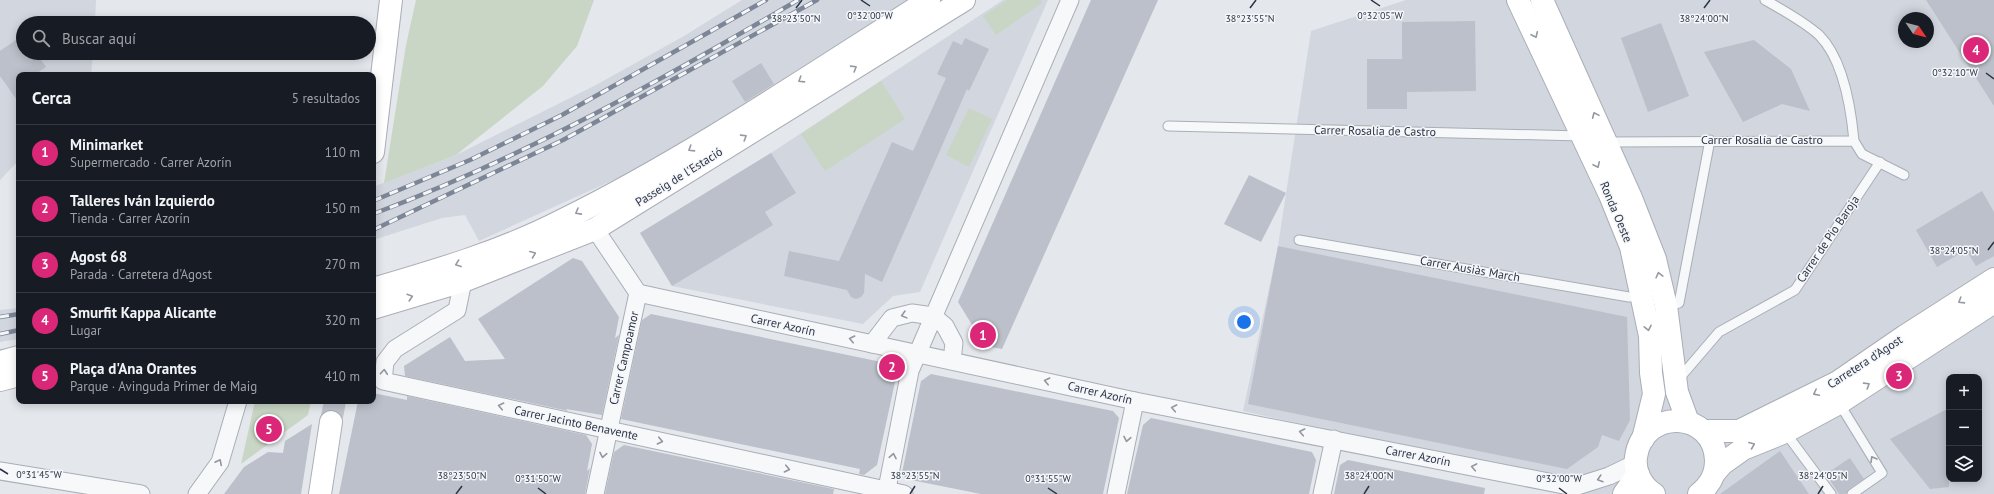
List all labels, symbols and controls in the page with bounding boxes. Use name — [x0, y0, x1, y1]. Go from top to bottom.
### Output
text: 0°32'00"W — [847, 9, 894, 22]
text: 0°32'05"W — [1357, 9, 1404, 22]
text: 38°23'50"N — [771, 12, 821, 25]
text: 38°23'55"N — [1225, 12, 1275, 25]
text: 38°24'00"N — [1679, 12, 1729, 25]
north arrow — [1898, 12, 1934, 48]
search box — [16, 16, 376, 60]
icon: search — [30, 27, 52, 49]
text: Buscar aquí — [62, 29, 136, 48]
one-way arrow — [1530, 31, 1538, 39]
pin: 4 — [1963, 35, 1989, 65]
one-way arrow — [850, 66, 857, 73]
text: 0°32'10"W — [1932, 66, 1979, 79]
one-way arrow — [798, 76, 805, 83]
text: Cerca — [32, 87, 71, 109]
text: 5 resultados — [292, 90, 360, 107]
one-way arrow — [1592, 112, 1600, 120]
street label: Carrer Rosalía de Castro — [1314, 122, 1436, 139]
street label: Carrer Rosalía de Castro — [1701, 132, 1823, 147]
one-way arrow — [740, 134, 747, 141]
text: Minimarket — [70, 135, 143, 154]
text: 1 — [41, 144, 49, 161]
text: 110 m — [325, 144, 360, 161]
street label: Passeig de l'Estació — [632, 144, 725, 209]
one-way arrow — [688, 145, 695, 152]
text: Supermercado · Carrer Azorín — [70, 154, 232, 171]
one-way arrow — [1592, 161, 1600, 169]
street label: Ronda Oeste — [1597, 179, 1636, 244]
text: Talleres Iván Izquierdo — [70, 191, 215, 210]
street label: Carrer de Pío Baroja — [1793, 192, 1862, 285]
text: 2 — [41, 200, 49, 217]
text: 150 m — [325, 200, 360, 217]
one-way arrow — [574, 208, 582, 215]
text: Tienda · Carrer Azorín — [70, 210, 190, 227]
text: 38°24'05"N — [1929, 244, 1979, 257]
text: Agost 68 — [70, 247, 127, 266]
one-way arrow — [529, 250, 536, 258]
street label: Carrer Ausiàs March — [1419, 252, 1521, 285]
text: 3 — [41, 256, 49, 273]
text: 270 m — [325, 256, 360, 273]
one-way arrow — [455, 259, 462, 268]
text: Parada · Carretera d'Agost — [70, 266, 212, 283]
one-way arrow — [1655, 271, 1664, 278]
one-way arrow — [407, 293, 414, 302]
one-way arrow — [1958, 296, 1965, 303]
text: Smurfit Kappa Alicante — [70, 303, 216, 322]
street label: Carrer Campoamor — [605, 310, 642, 406]
street label: Carrer Azorín — [749, 310, 817, 339]
one-way arrow — [901, 310, 908, 319]
text: 4 — [41, 312, 49, 329]
text: 320 m — [325, 312, 360, 329]
your location — [1234, 312, 1254, 332]
pin: 1 — [970, 320, 996, 350]
text: Lugar — [70, 322, 101, 339]
one-way arrow — [1644, 325, 1652, 332]
street label: Carretera d'Agost — [1824, 332, 1905, 391]
one-way arrow — [848, 336, 855, 344]
pin: 2 — [879, 352, 905, 382]
text: Plaça d'Ana Orantes — [70, 359, 196, 378]
pin: 3 — [1886, 361, 1912, 391]
text: 5 — [41, 368, 49, 385]
text: 410 m — [325, 368, 360, 385]
one-way arrow — [379, 369, 388, 375]
map controls — [1946, 374, 1982, 482]
button: + — [1946, 374, 1982, 410]
one-way arrow — [1044, 377, 1051, 386]
text: Parque · Avinguda Primer de Maig — [70, 378, 257, 395]
street label: Carrer Azorín — [1066, 378, 1134, 407]
one-way arrow — [1863, 382, 1870, 390]
one-way arrow — [1813, 388, 1821, 396]
street label: Carrer Jacinto Benavente — [513, 402, 639, 443]
one-way arrow — [498, 403, 504, 411]
one-way arrow — [1171, 404, 1177, 413]
button: − — [1946, 410, 1982, 446]
pin: 5 — [256, 414, 282, 444]
one-way arrow — [1299, 429, 1305, 437]
one-way arrow — [656, 436, 663, 444]
one-way arrow — [1123, 436, 1131, 442]
street label: Carrer Azorín — [1384, 442, 1452, 469]
one-way arrow — [1748, 442, 1755, 450]
button: layers — [1946, 446, 1982, 482]
one-way arrow — [599, 451, 607, 458]
one-way arrow — [889, 453, 897, 459]
one-way arrow — [1870, 456, 1878, 463]
one-way arrow — [214, 459, 222, 466]
one-way arrow — [783, 464, 790, 472]
one-way arrow — [1470, 464, 1477, 472]
text: 0°31'45"W — [16, 468, 63, 481]
text: 38°23'50"N — [437, 469, 487, 482]
text: 38°23'55"N — [890, 469, 940, 482]
text: 38°24'00"N — [1344, 469, 1394, 482]
text: 38°24'05"N — [1798, 469, 1848, 482]
text: 0°31'50"W — [515, 472, 562, 485]
text: 0°31'55"W — [1025, 472, 1072, 485]
text: 0°32'00"W — [1536, 472, 1583, 485]
one-way arrow — [1597, 474, 1604, 483]

